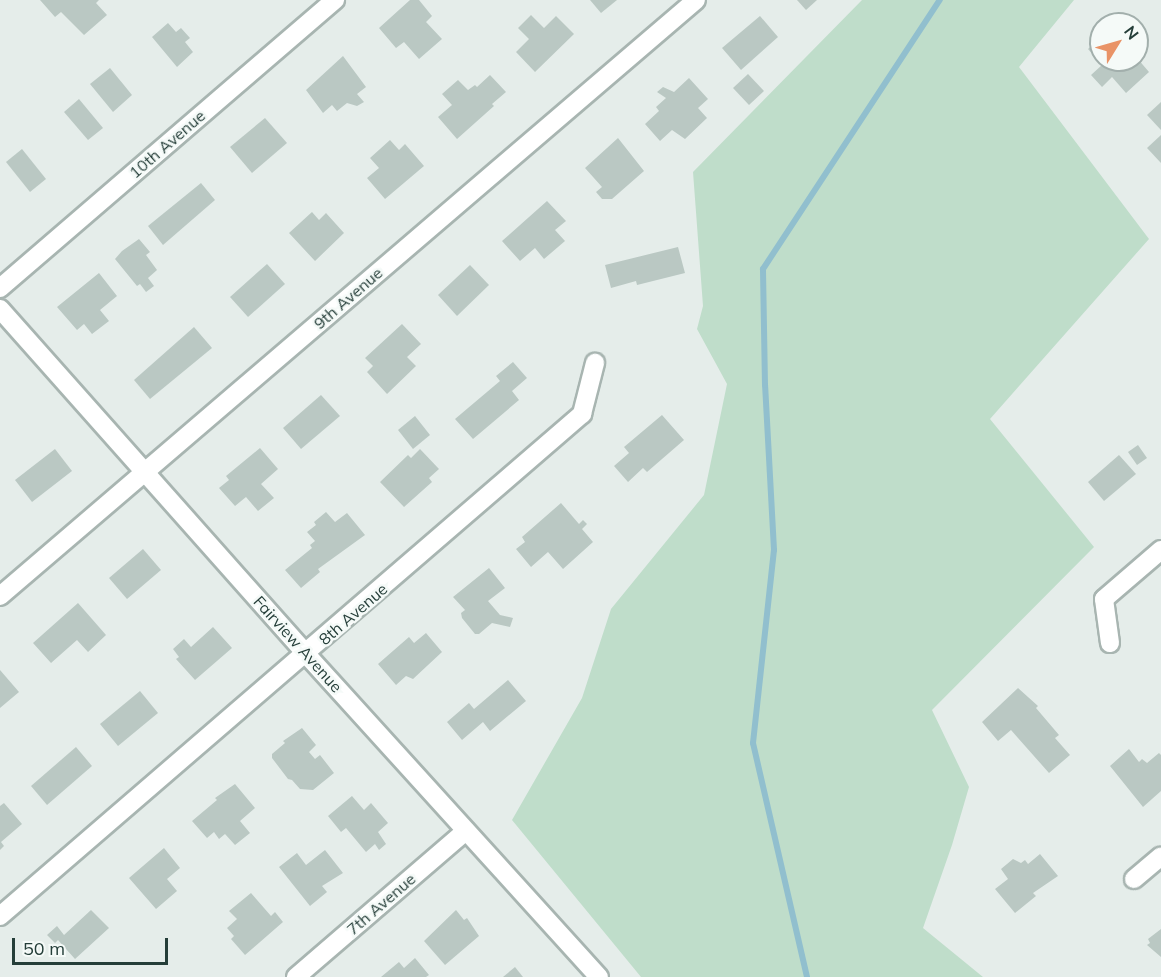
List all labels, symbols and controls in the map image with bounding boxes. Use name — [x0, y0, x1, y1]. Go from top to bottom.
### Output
north arrow — [1089, 12, 1149, 72]
text: N — [1120, 22, 1143, 43]
street label: 10th Avenue — [125, 106, 209, 182]
street label: 9th Avenue — [310, 263, 386, 333]
street label: 8th Avenue — [315, 579, 391, 649]
street label: Fairview Avenue — [250, 592, 346, 696]
street label: 7th Avenue — [343, 869, 419, 939]
scale bar — [15, 926, 171, 964]
text: 50 m — [23, 937, 65, 960]

